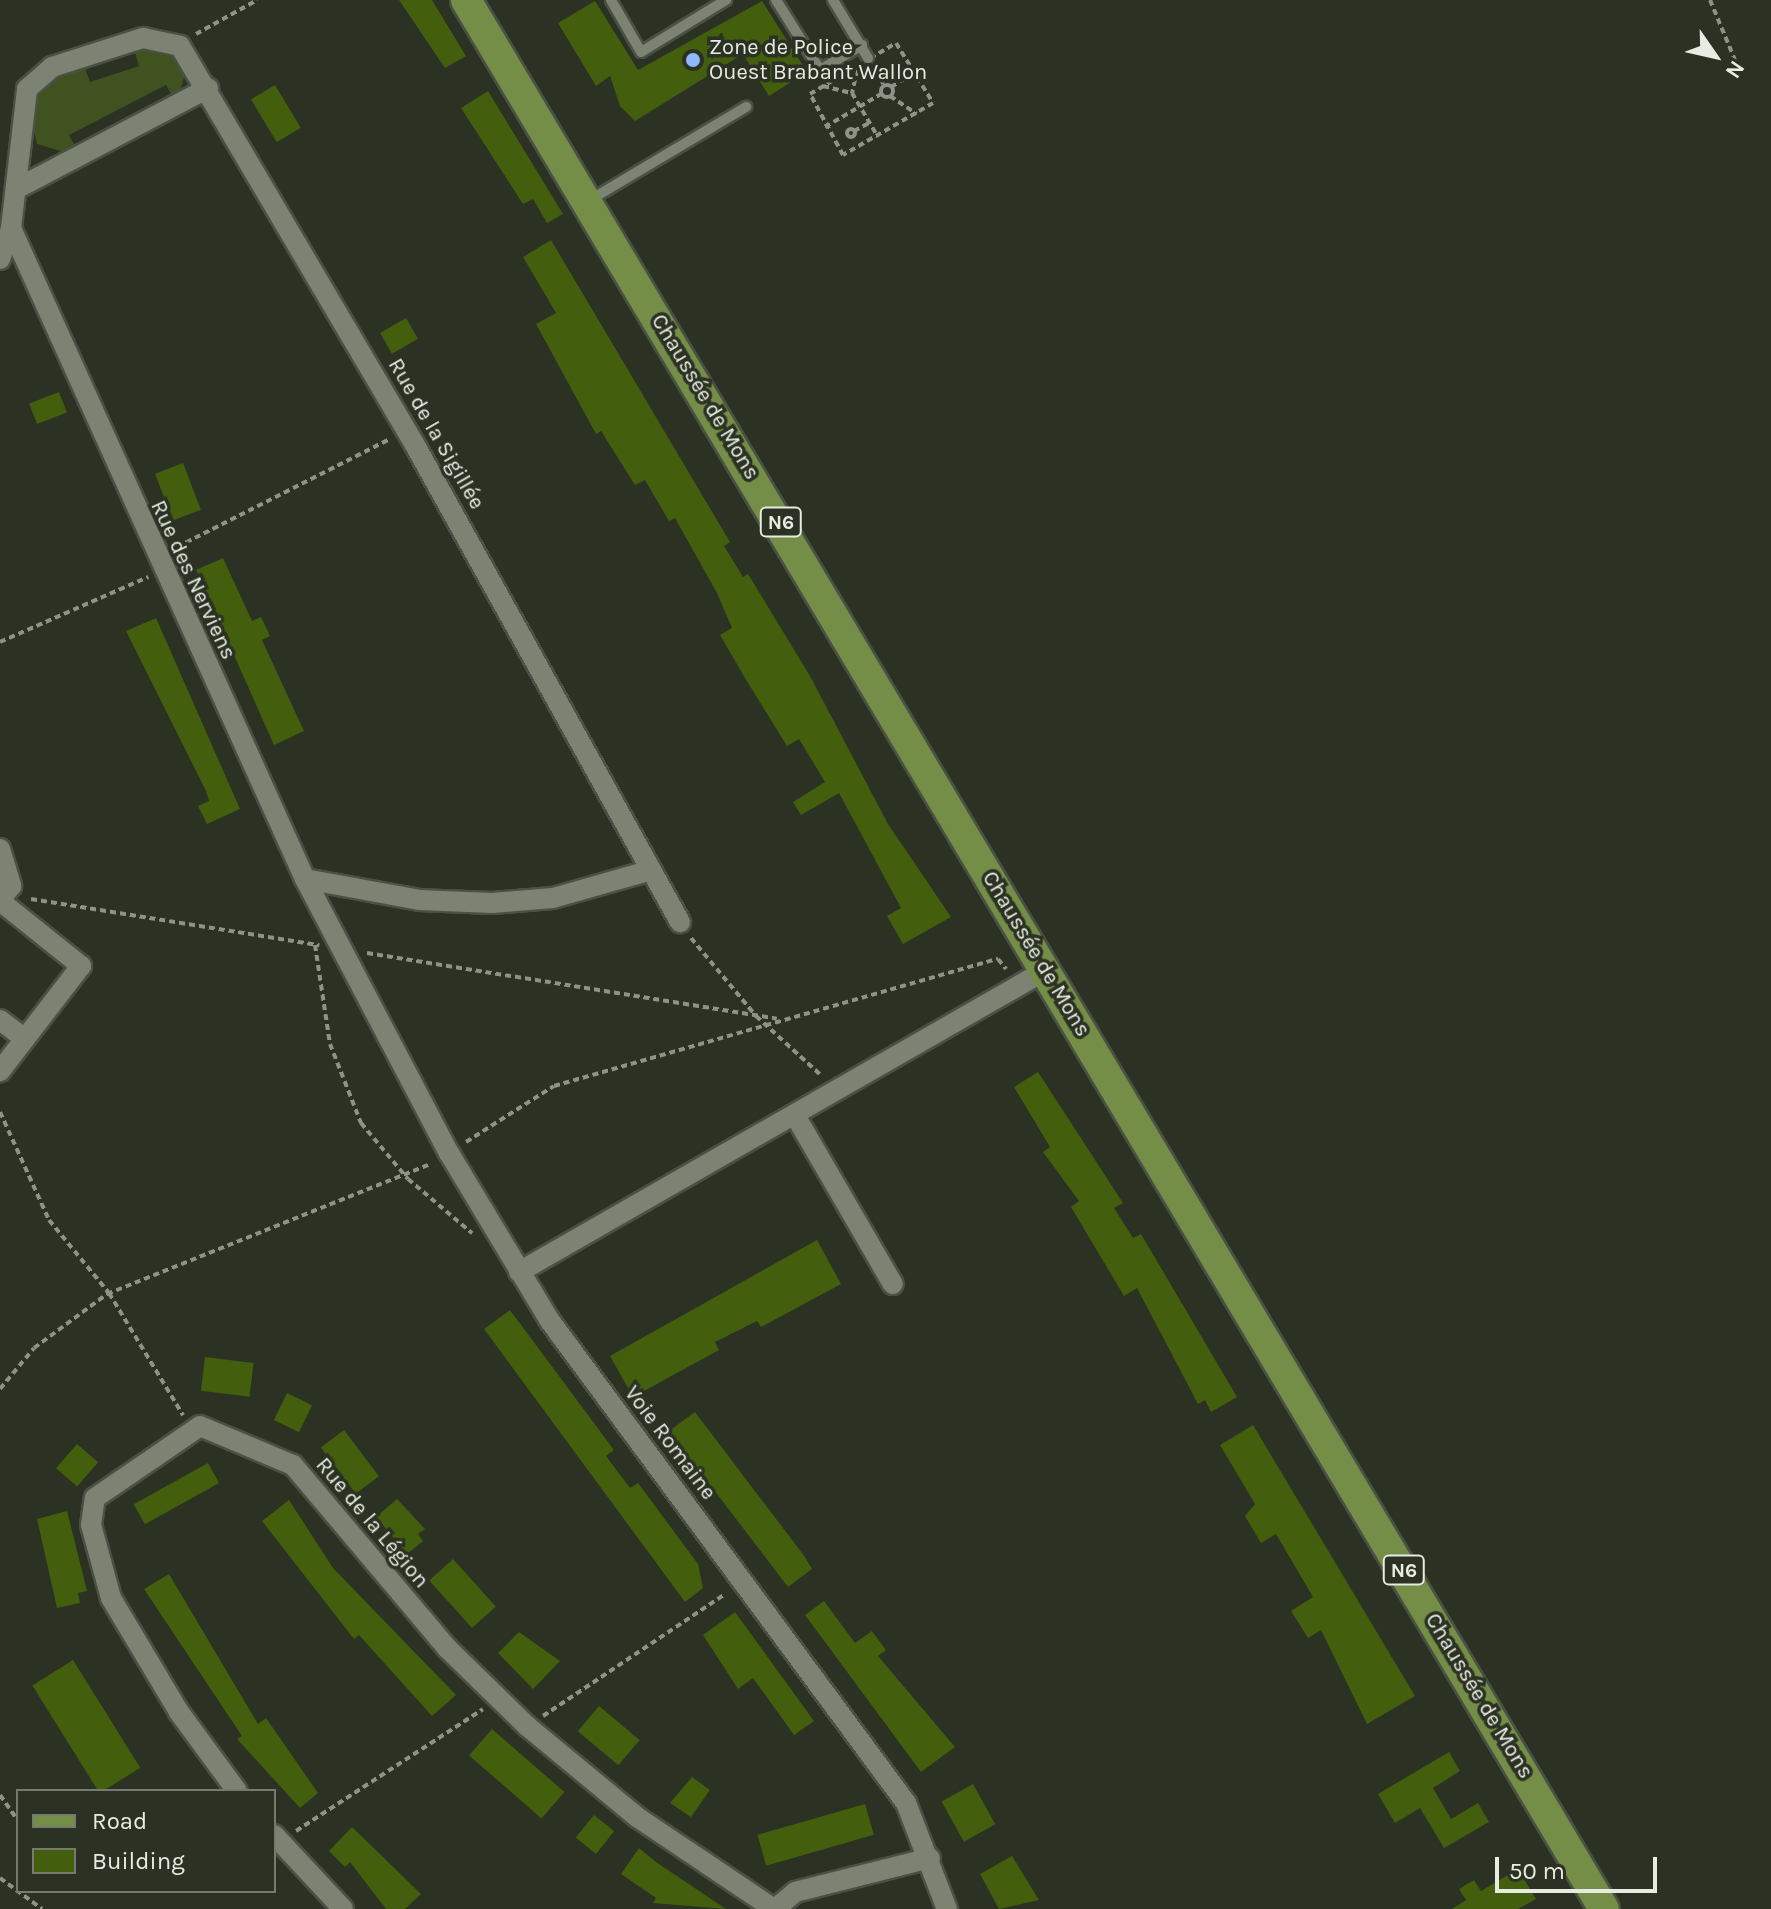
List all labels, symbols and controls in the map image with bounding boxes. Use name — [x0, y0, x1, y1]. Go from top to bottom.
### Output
north arrow — [1675, 16, 1755, 96]
place label: Zone de Police Ouest Brabant Wallon — [709, 34, 927, 86]
marker: Zone de Police Ouest Brabant Wallon — [684, 51, 702, 69]
text: N — [1720, 56, 1750, 83]
street label: Chaussée de Mons — [645, 310, 765, 484]
street label: Rue de la Sigillée — [382, 354, 490, 514]
street label: Rue des Nerviens — [145, 496, 241, 664]
road number: N6 — [759, 506, 803, 538]
street label: Chaussée de Mons — [976, 867, 1096, 1041]
street label: Voie Romaine — [619, 1381, 721, 1505]
street label: Rue de la Légion — [310, 1452, 434, 1594]
road number: N6 — [1382, 1554, 1426, 1586]
street label: Chaussée de Mons — [1419, 1609, 1539, 1783]
legend — [16, 1789, 276, 1893]
text: Road — [92, 1807, 147, 1835]
scale bar — [1499, 1841, 1661, 1891]
text: Building — [92, 1847, 185, 1875]
text: 50 m — [1509, 1857, 1565, 1885]

